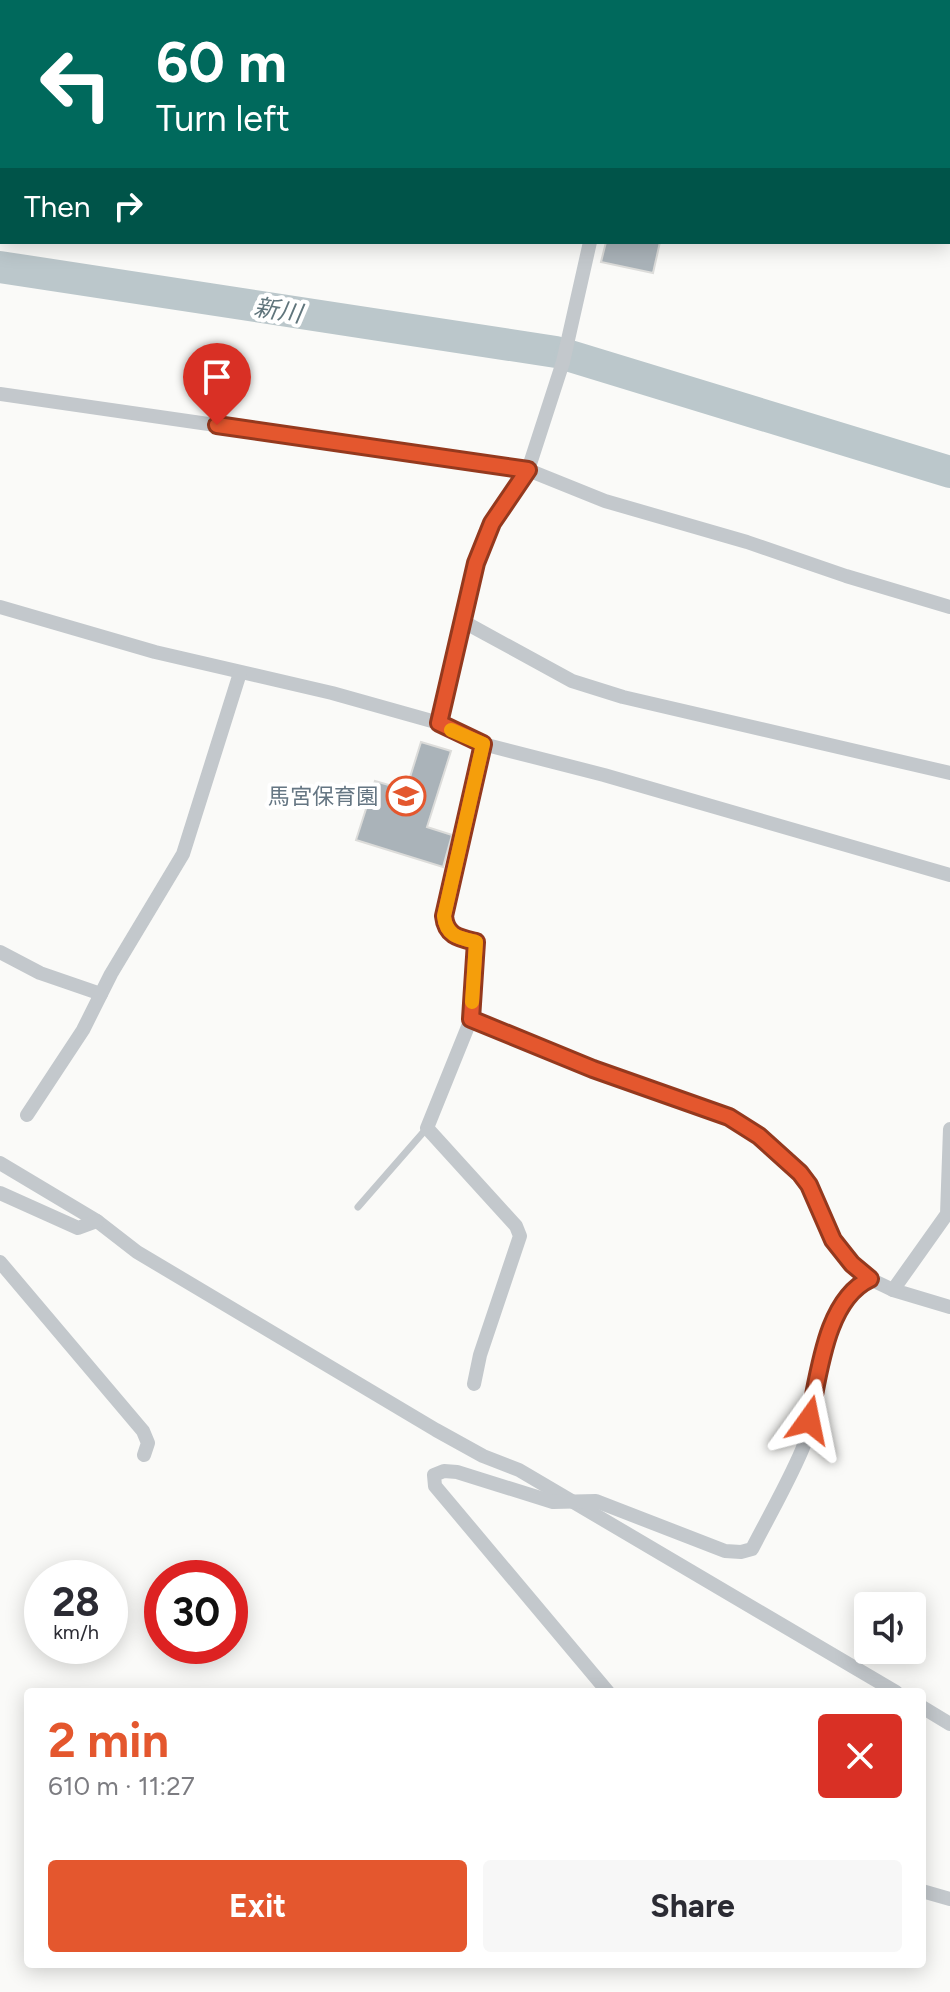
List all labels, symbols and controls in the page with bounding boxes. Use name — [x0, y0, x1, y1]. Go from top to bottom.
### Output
text: 60 m — [156, 29, 287, 96]
icon: left — [24, 32, 128, 136]
text: Turn left — [156, 97, 290, 140]
icon: right — [106, 184, 150, 228]
text: Then — [24, 188, 90, 225]
water label: 新川 — [252, 292, 307, 329]
pin — [183, 343, 251, 425]
icon: arrive — [195, 355, 239, 399]
school or university icon: 馬宮保育園 — [385, 775, 427, 817]
place label: 馬宮保育園 — [268, 783, 378, 810]
position arrow — [767, 1378, 851, 1462]
speed limit sign: 30 — [144, 1560, 248, 1664]
text: 28 — [52, 1578, 100, 1626]
map controls — [854, 1592, 926, 1664]
button: sound — [854, 1592, 926, 1664]
text: km/h — [53, 1620, 99, 1644]
text: 2 min — [48, 1711, 169, 1769]
button: close — [818, 1714, 902, 1798]
text: 610 m · 11:27 — [48, 1770, 195, 1802]
button: Exit — [48, 1860, 467, 1952]
button: Share — [483, 1860, 902, 1952]

